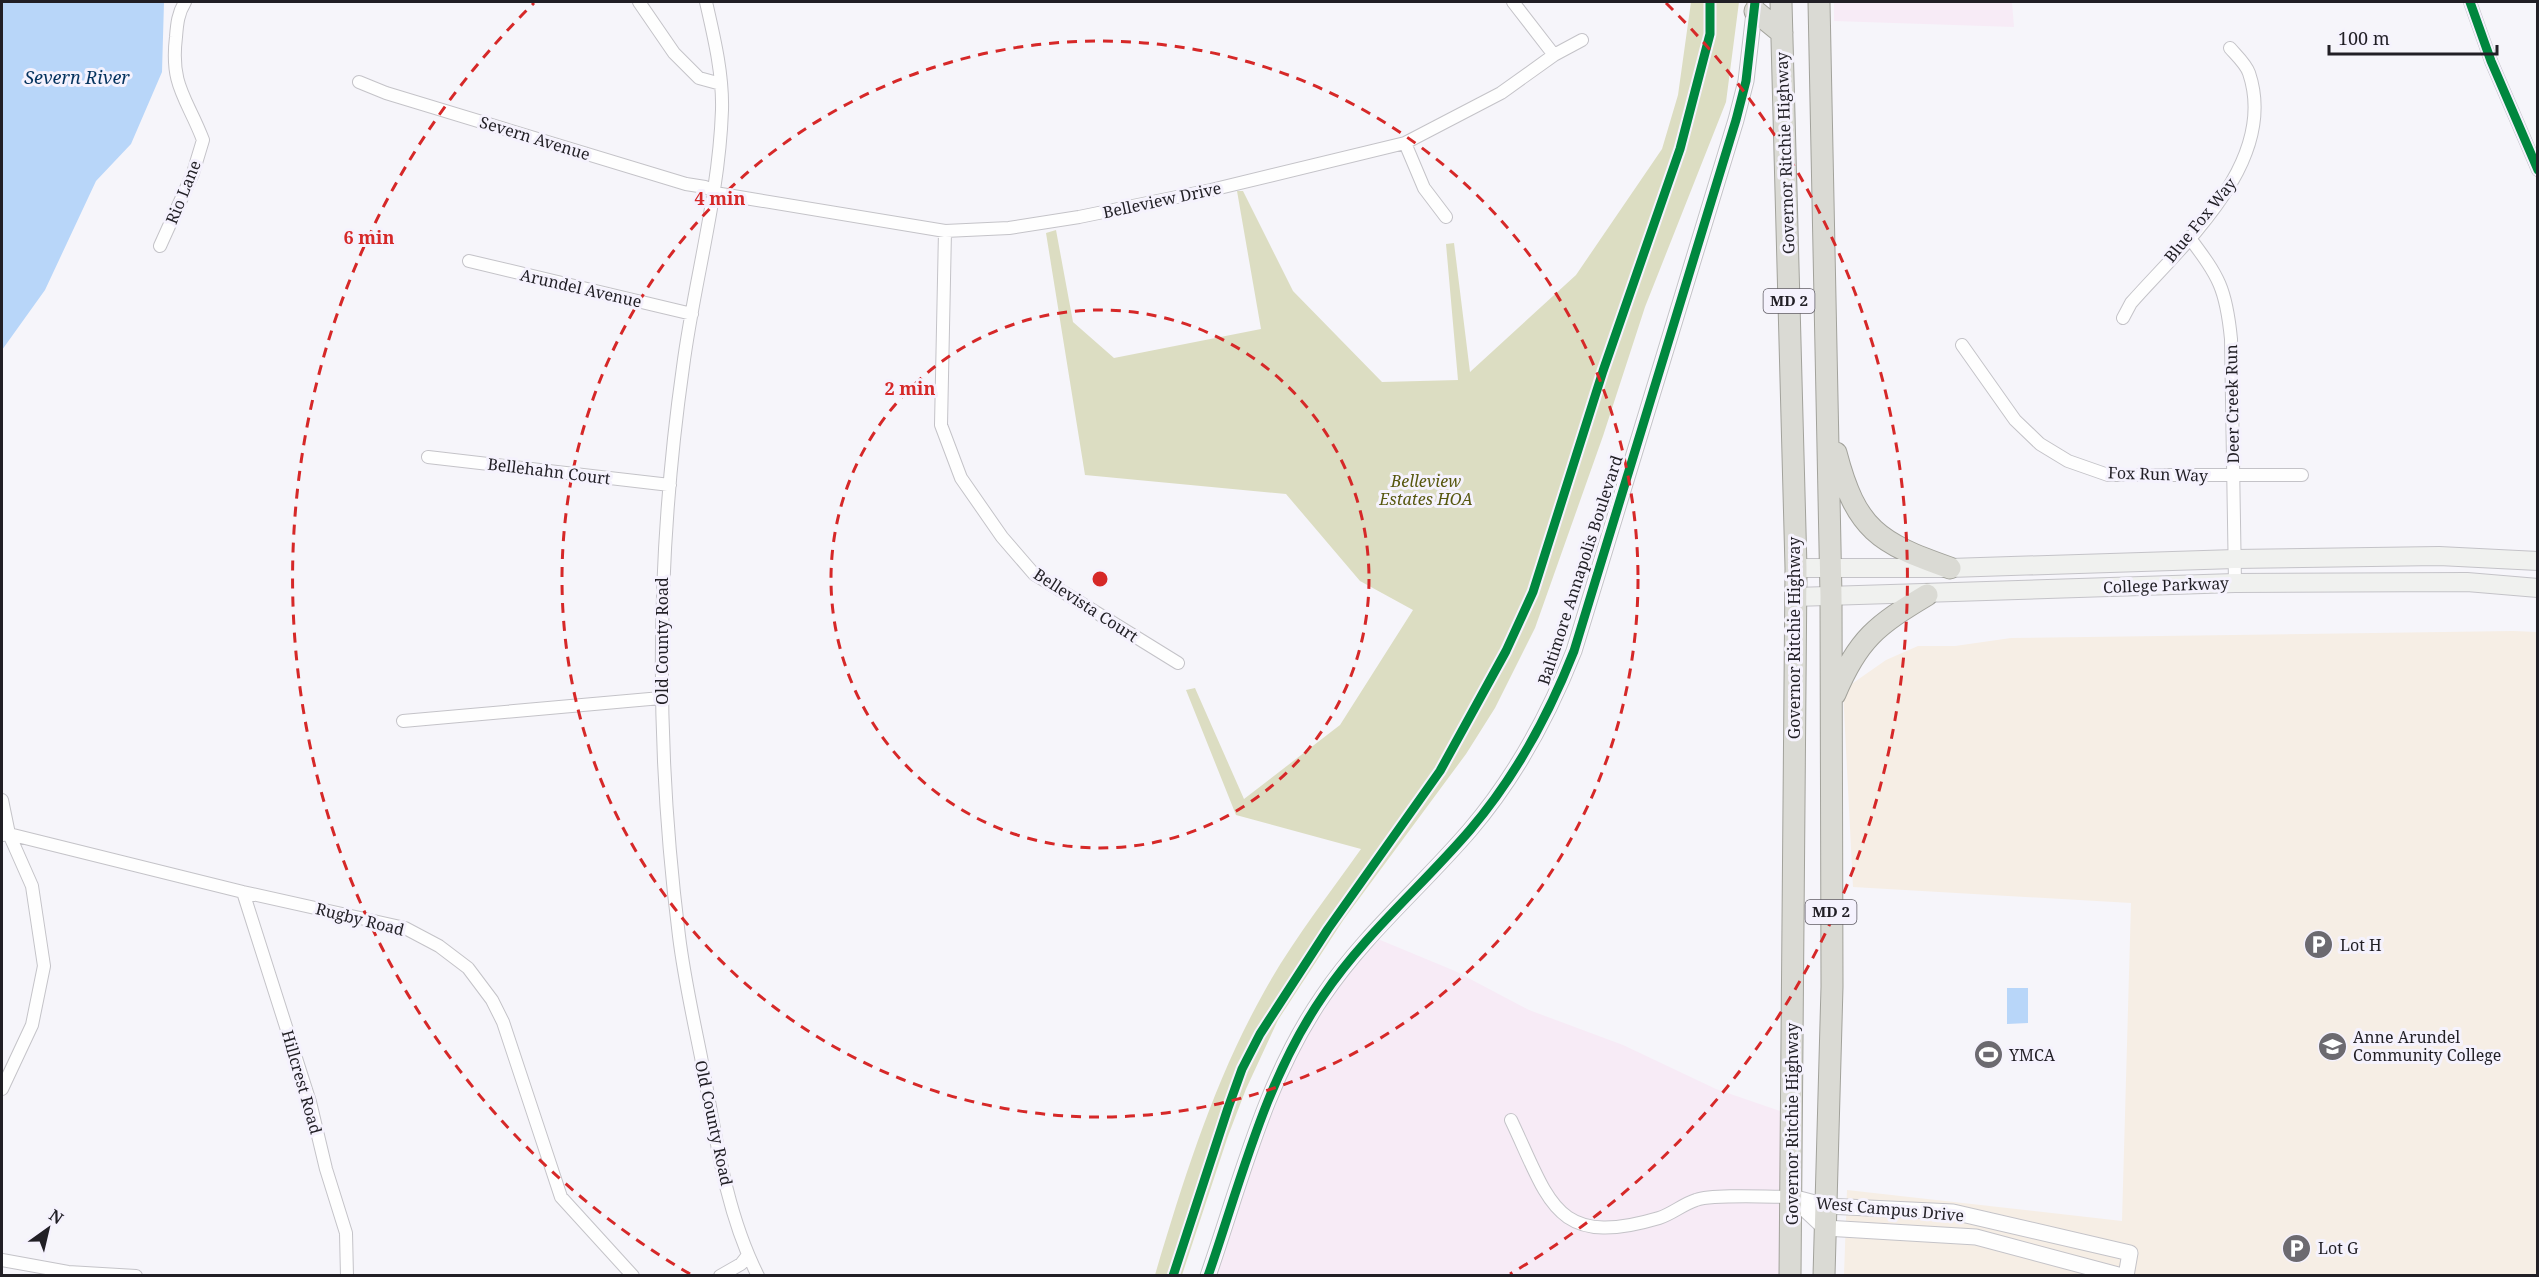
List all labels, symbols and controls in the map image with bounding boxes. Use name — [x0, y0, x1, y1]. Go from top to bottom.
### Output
scale bar — [2329, 18, 2497, 56]
text: 100 m — [2338, 26, 2390, 50]
street label: Governor Ritchie Highway — [1770, 50, 1800, 255]
water label: Severn River — [24, 65, 130, 89]
street label: Severn Avenue — [477, 111, 593, 165]
street label: Rio Lane — [160, 157, 206, 227]
street label: Blue Fox Way — [2159, 172, 2242, 267]
street label: Belleview Drive — [1101, 177, 1223, 223]
text: 4 min — [695, 186, 745, 210]
text: 6 min — [344, 225, 394, 249]
street label: Arundel Avenue — [518, 263, 644, 313]
road number: MD 2 — [1764, 289, 1814, 313]
street label: Deer Creek Run — [2220, 344, 2244, 464]
text: 2 min — [885, 376, 935, 400]
street label: Baltimore Annapolis Boulevard — [1532, 452, 1628, 688]
street label: Bellehahn Court — [486, 453, 612, 489]
street label: Fox Run Way — [2108, 461, 2209, 487]
park label: Belleview Estates HOA — [1378, 470, 1473, 510]
street label: Governor Ritchie Highway — [1783, 536, 1805, 739]
street label: Bellevista Court — [1030, 563, 1143, 647]
centre of rings — [1090, 569, 1110, 589]
street label: College Parkway — [2103, 572, 2230, 598]
street label: Old County Road — [651, 577, 673, 705]
street label: Rugby Road — [313, 897, 407, 941]
road number: MD 2 — [1806, 900, 1856, 924]
parking icon: Lot H — [2303, 929, 2335, 961]
place label: Lot H — [2340, 934, 2382, 956]
street label: Governor Ritchie Highway — [1781, 1022, 1803, 1225]
place label: Anne Arundel Community College — [2353, 1026, 2501, 1066]
street label: Hillcrest Road — [277, 1027, 327, 1137]
school or university icon: Anne Arundel Community College — [2316, 1030, 2348, 1062]
sports icon: YMCA — [1972, 1039, 2004, 1071]
place label: YMCA — [2008, 1044, 2056, 1066]
street label: Old County Road — [690, 1058, 738, 1188]
street label: West Campus Drive — [1815, 1192, 1965, 1226]
north arrow — [18, 1199, 78, 1259]
text: N — [45, 1204, 68, 1229]
parking icon: Lot G — [2281, 1232, 2313, 1264]
place label: Lot G — [2318, 1237, 2359, 1259]

